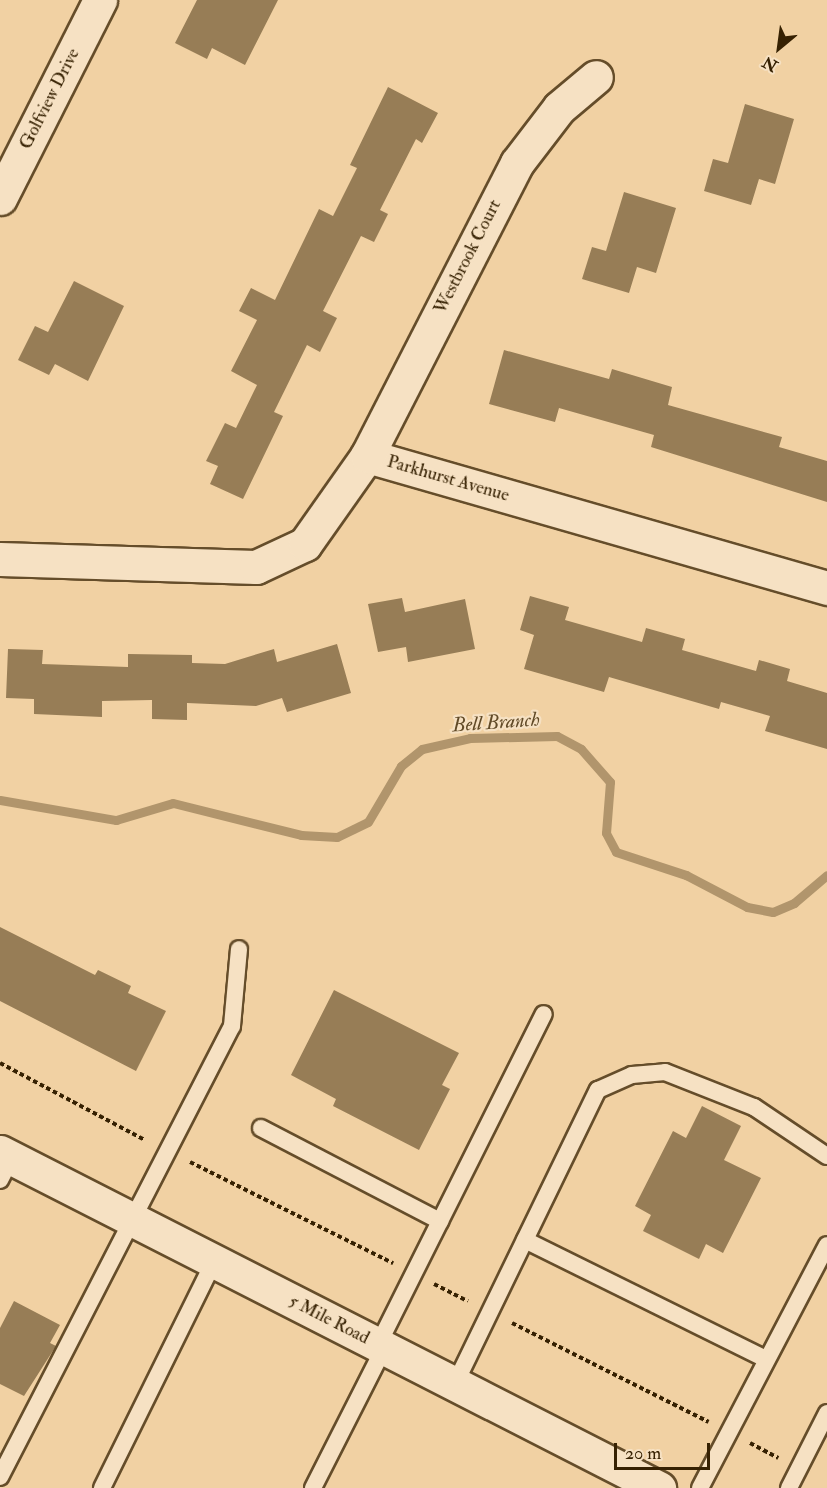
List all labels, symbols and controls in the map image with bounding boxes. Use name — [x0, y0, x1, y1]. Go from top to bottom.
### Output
north arrow — [749, 18, 809, 78]
street label: Golfview Drive — [15, 45, 85, 153]
text: N — [759, 52, 781, 76]
street label: Westbrook Court — [430, 196, 506, 318]
street label: Parkhurst Avenue — [385, 451, 511, 507]
water label: Bell Branch — [452, 707, 540, 737]
street label: 5 Mile Road — [285, 1291, 373, 1349]
scale bar — [617, 1431, 713, 1469]
text: 20 m — [625, 1442, 661, 1465]

